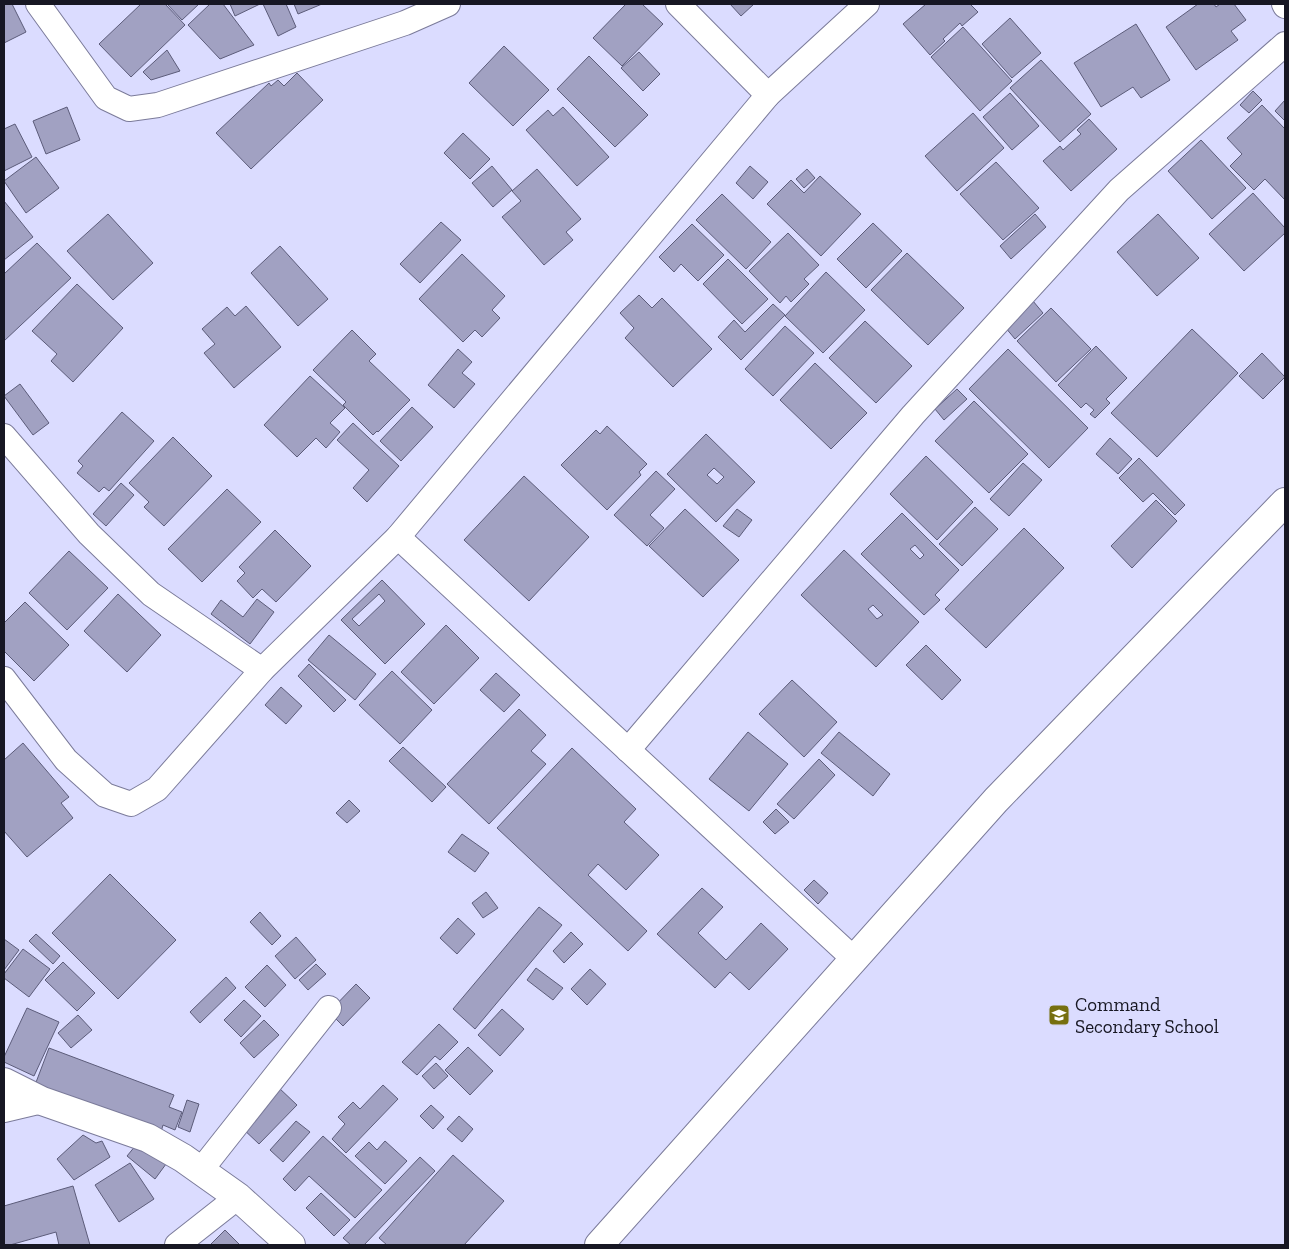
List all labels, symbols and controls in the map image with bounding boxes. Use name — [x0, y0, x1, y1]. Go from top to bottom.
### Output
place label: Command Secondary School — [1075, 993, 1219, 1038]
school or university icon: Command Secondary School — [1047, 1003, 1071, 1027]

